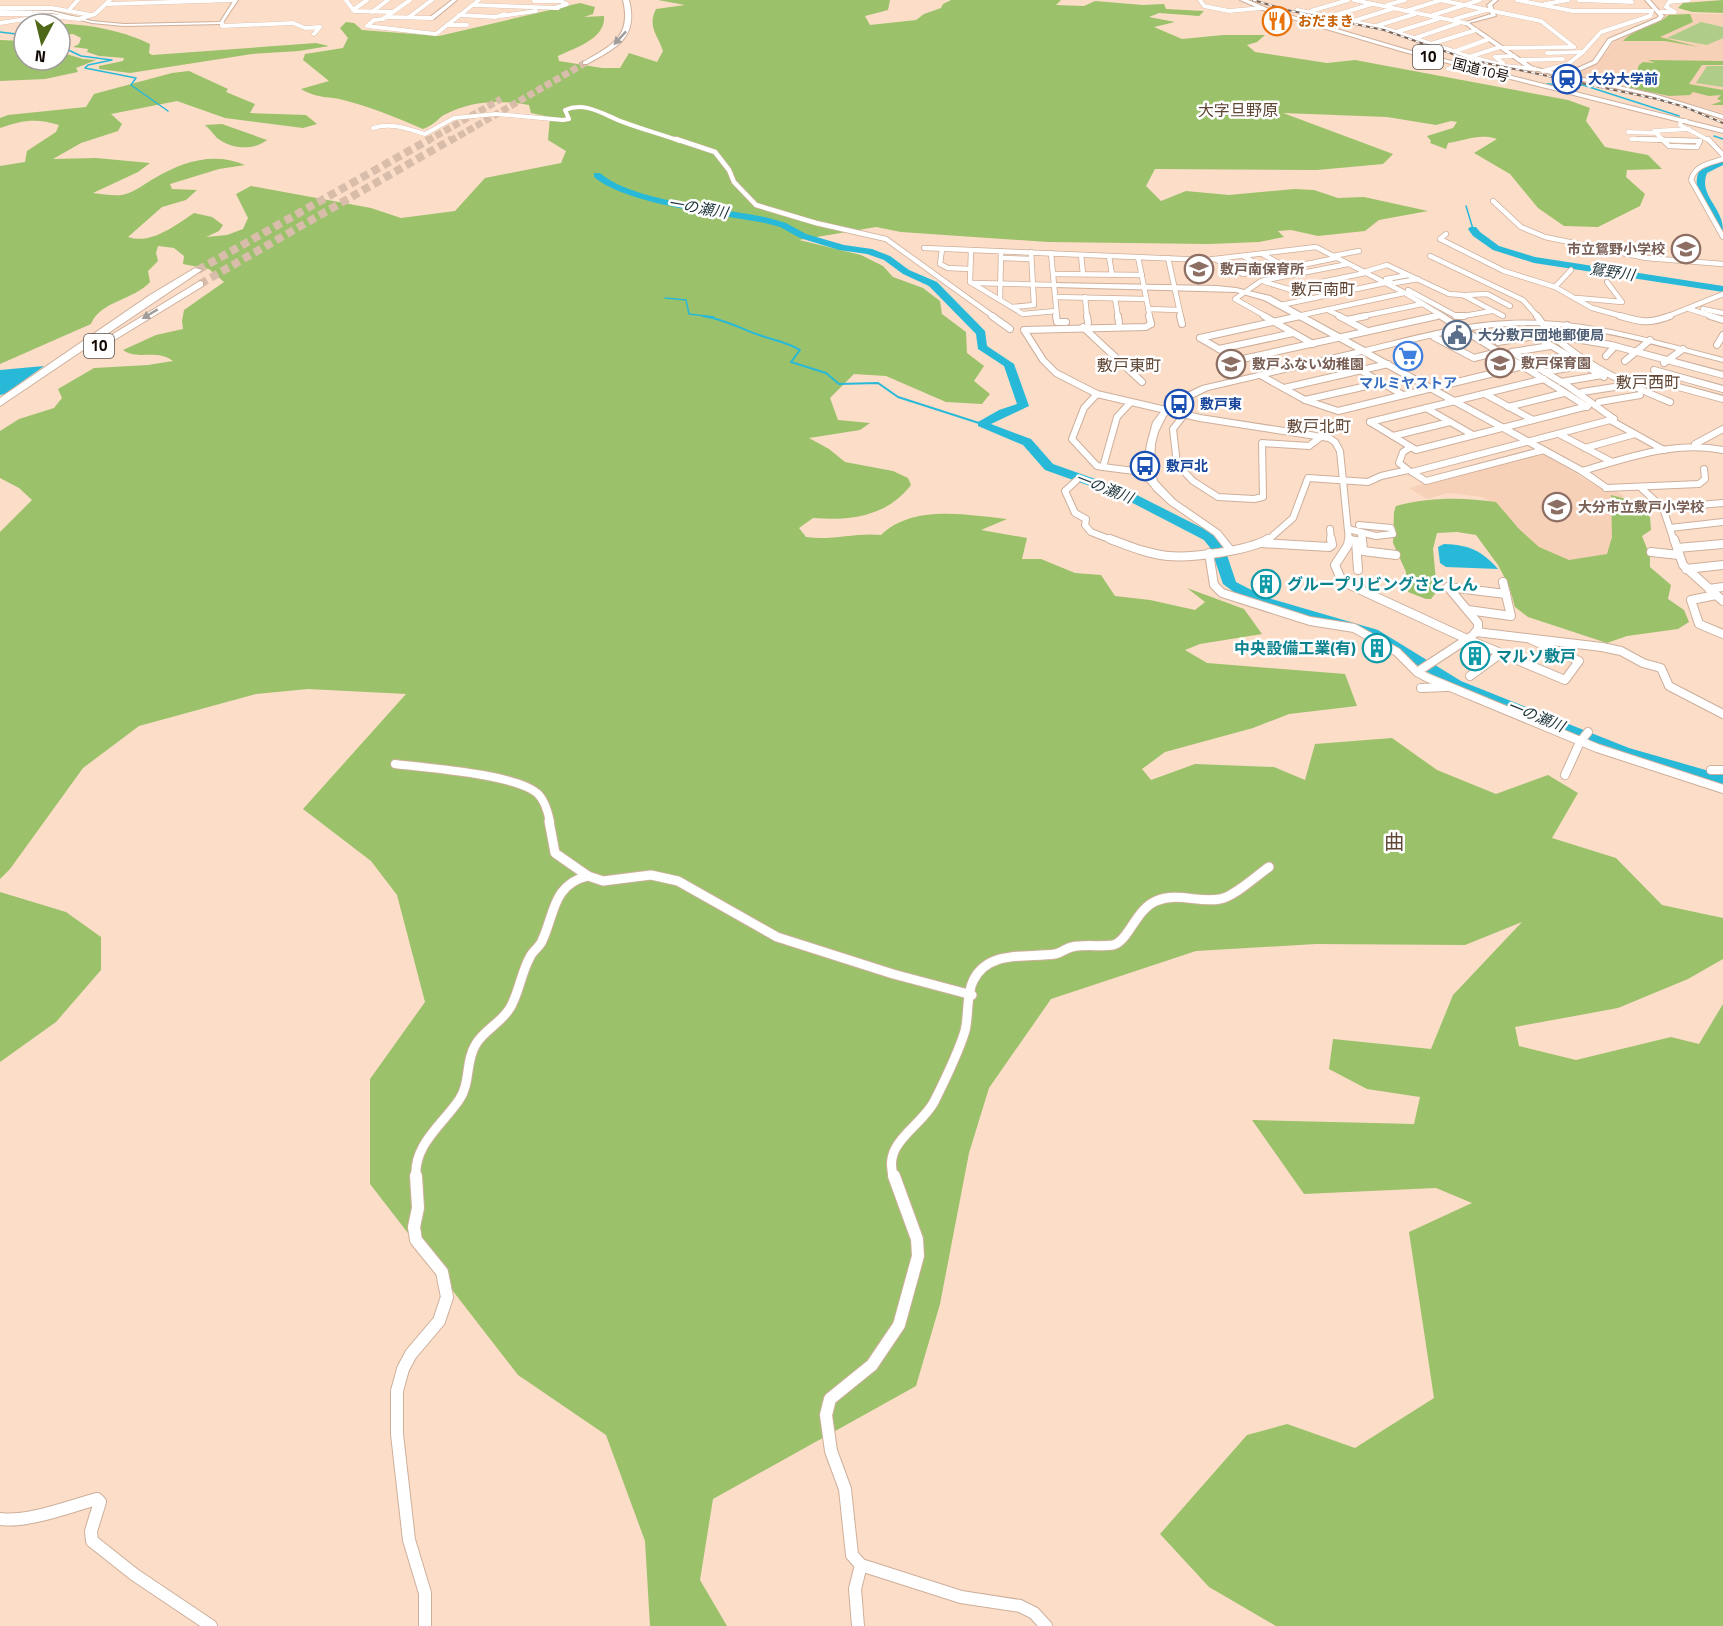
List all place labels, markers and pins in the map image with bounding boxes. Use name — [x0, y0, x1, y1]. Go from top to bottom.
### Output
restaurant icon: おだまき — [1261, 5, 1293, 37]
place label: おだまき — [1298, 10, 1354, 31]
station icon: 大分大学前 — [1551, 63, 1583, 95]
place label: 大分大学前 — [1588, 68, 1658, 89]
school or university icon: 市立鴛野小学校 — [1670, 233, 1702, 265]
place label: 市立鴛野小学校 — [1567, 238, 1665, 259]
school or university icon: 敷戸南保育所 — [1183, 253, 1215, 285]
place label: 敷戸南保育所 — [1220, 258, 1304, 279]
public building icon: 大分敷戸団地郵便局 — [1441, 319, 1473, 351]
place label: 大分敷戸団地郵便局 — [1478, 324, 1604, 345]
supermarket icon: マルミヤストア — [1392, 340, 1424, 372]
school or university icon: 敷戸保育園 — [1484, 347, 1516, 379]
school or university icon: 敷戸ふない幼稚園 — [1215, 348, 1247, 380]
place label: 敷戸保育園 — [1521, 352, 1591, 373]
place label: 敷戸ふない幼稚園 — [1252, 353, 1364, 374]
place label: マルミヤストア — [1359, 372, 1457, 393]
bus stop icon: 敷戸東 — [1163, 388, 1195, 420]
place label: 敷戸東 — [1200, 393, 1242, 414]
bus stop icon: 敷戸北 — [1129, 450, 1161, 482]
place label: 敷戸北 — [1166, 455, 1208, 476]
school or university icon: 大分市立敷戸小学校 — [1541, 491, 1573, 523]
place label: 大分市立敷戸小学校 — [1578, 496, 1704, 517]
building icon: グループリビングさとしん — [1250, 568, 1282, 600]
place label: グループリビングさとしん — [1287, 572, 1478, 596]
building icon: 中央設備工業(有) — [1361, 632, 1393, 664]
place label: 中央設備工業(有) — [1234, 636, 1356, 660]
building icon: マルソ敷戸 — [1459, 640, 1491, 672]
place label: マルソ敷戸 — [1496, 644, 1576, 668]

